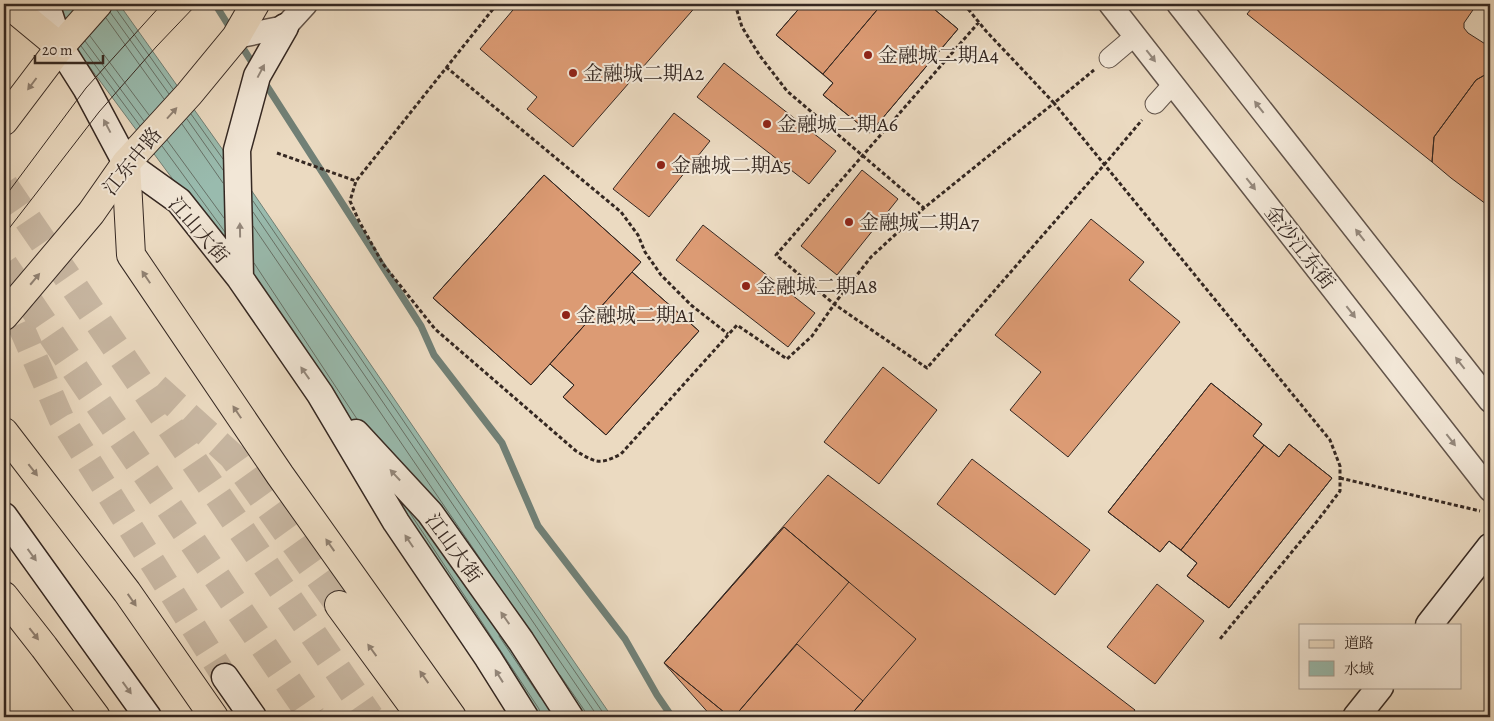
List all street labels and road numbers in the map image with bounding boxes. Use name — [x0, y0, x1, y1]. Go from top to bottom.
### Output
street label: 江东中路 — [97, 122, 168, 201]
street label: 江山大街 — [162, 191, 235, 269]
street label: 金沙江东街 — [1258, 200, 1341, 295]
street label: 江山大街 — [419, 508, 488, 589]

